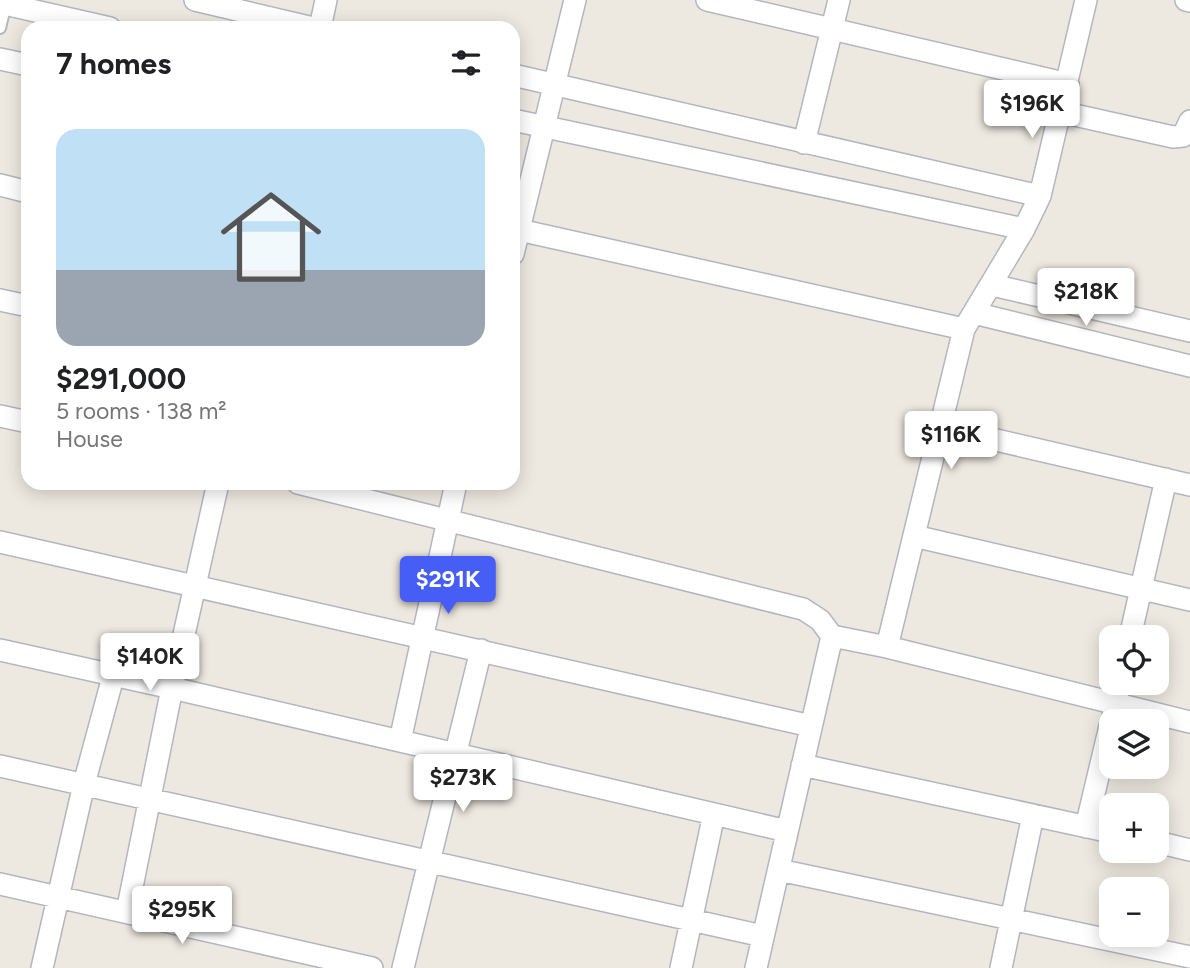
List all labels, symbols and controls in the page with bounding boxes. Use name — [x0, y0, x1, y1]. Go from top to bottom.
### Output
icon: filters — [447, 44, 485, 82]
text: 7 homes — [56, 45, 171, 82]
pin: $196K — [983, 80, 1081, 140]
text: $196K — [1000, 89, 1064, 117]
icon: home — [208, 174, 334, 300]
pin: $218K — [1037, 268, 1135, 328]
text: $218K — [1053, 277, 1119, 305]
text: $291,000 — [56, 360, 186, 397]
text: 5 rooms · 138 m² — [56, 397, 227, 425]
pin: $116K — [902, 412, 1000, 471]
text: $116K — [921, 420, 981, 448]
text: House — [56, 425, 123, 453]
pin: $291K — [399, 556, 497, 616]
text: $291K — [416, 565, 480, 593]
map controls — [1099, 625, 1169, 947]
button: locate — [1099, 625, 1169, 695]
pin: $140K — [101, 634, 199, 693]
text: $140K — [116, 642, 184, 670]
button: layers — [1099, 709, 1169, 779]
pin: $273K — [414, 754, 512, 814]
text: $273K — [430, 763, 496, 791]
button: + — [1099, 793, 1169, 863]
button: − — [1099, 877, 1169, 947]
pin: $295K — [133, 886, 231, 946]
text: $295K — [148, 895, 216, 923]

